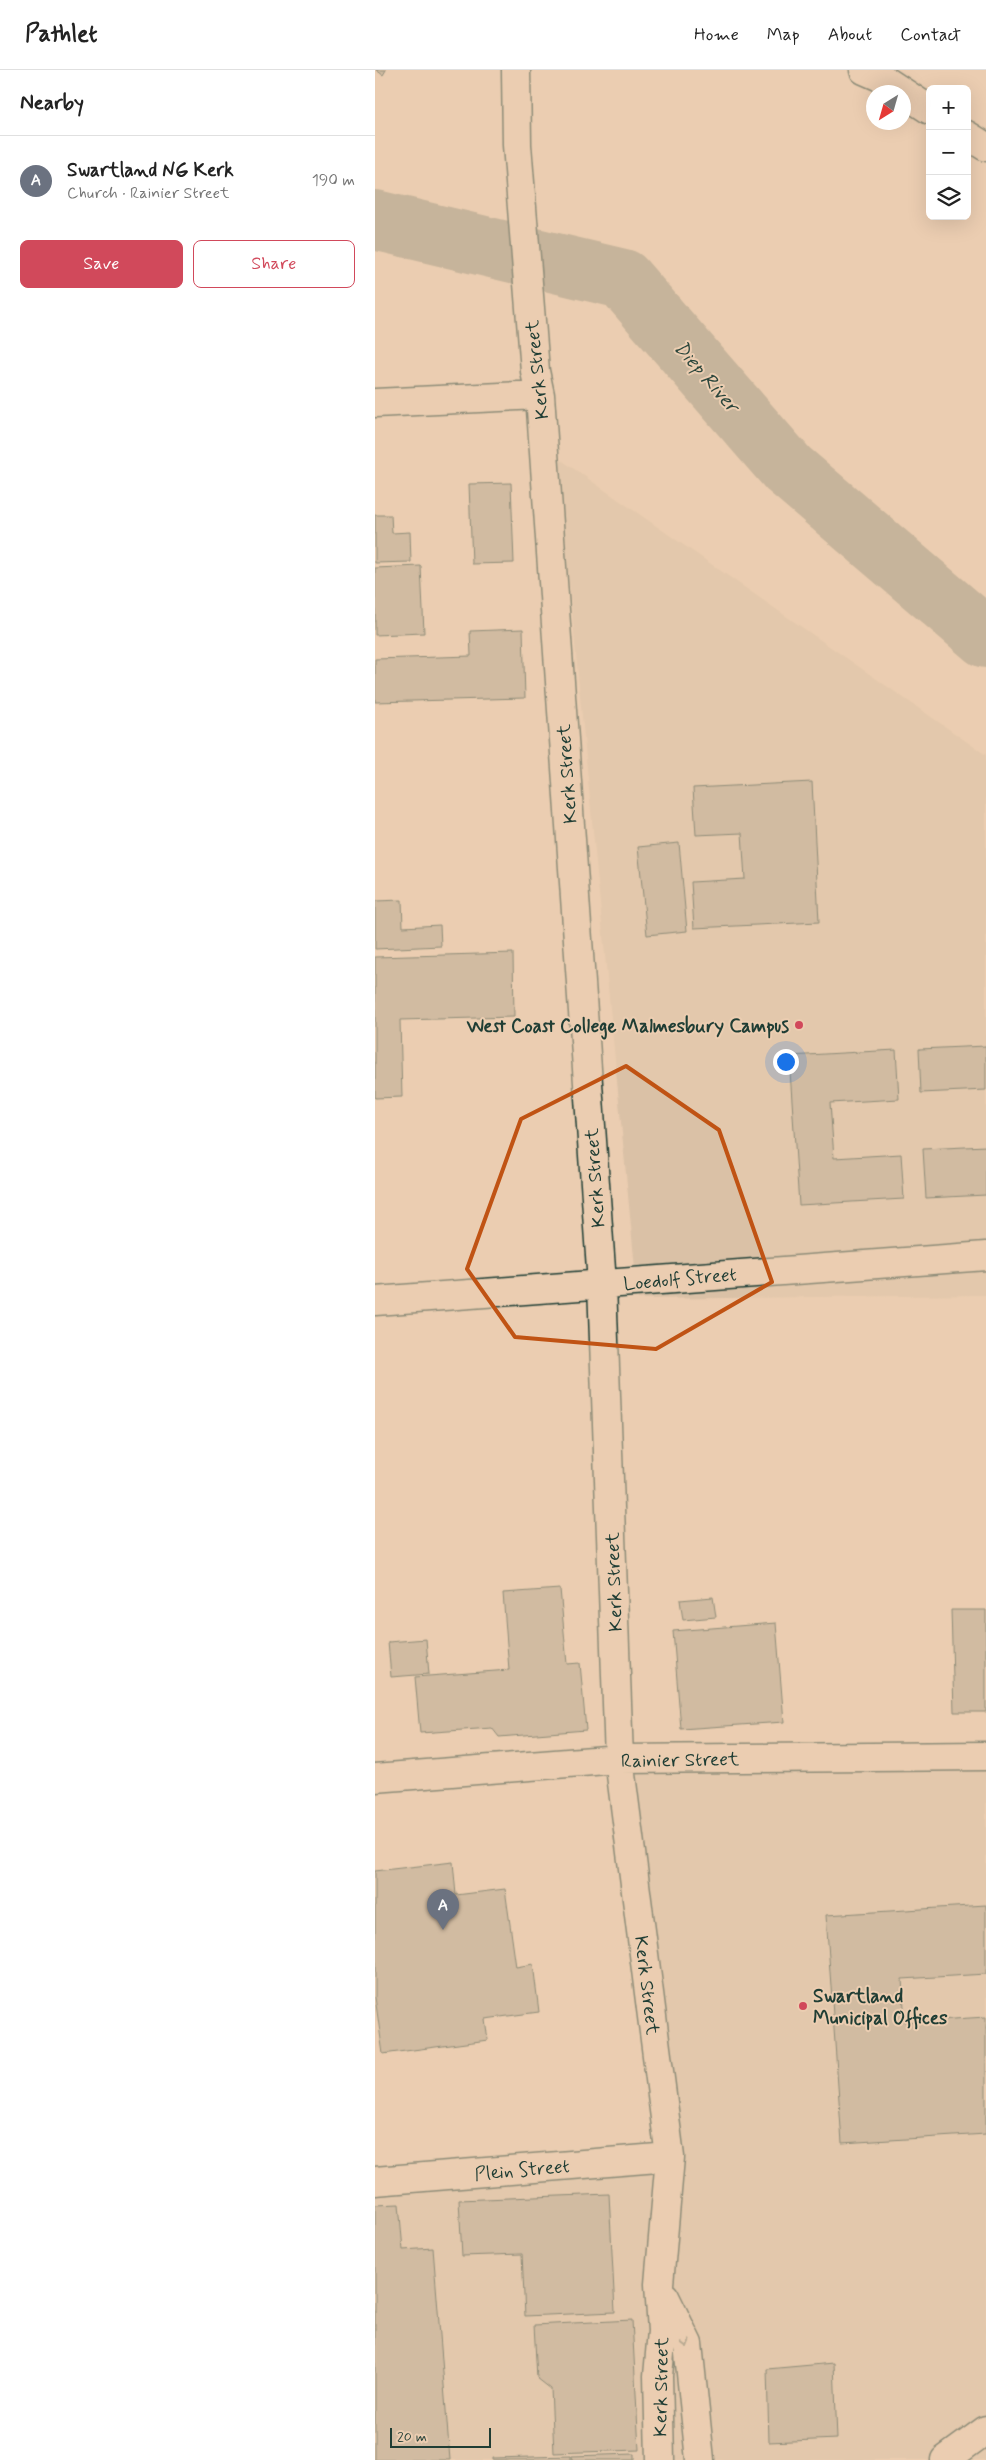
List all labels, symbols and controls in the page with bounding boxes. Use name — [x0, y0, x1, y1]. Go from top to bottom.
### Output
text: Pathlet — [25, 19, 97, 50]
text: Home — [694, 23, 739, 47]
text: Map — [767, 23, 800, 47]
text: About — [828, 23, 872, 47]
text: Contact — [900, 23, 961, 47]
north arrow — [866, 85, 911, 130]
map controls — [926, 85, 971, 220]
button: + — [926, 85, 971, 130]
text: Nearby — [20, 89, 84, 117]
button: − — [926, 130, 971, 175]
text: Swartland NG Kerk — [67, 158, 234, 183]
text: A — [31, 170, 41, 191]
text: 190 m — [312, 170, 355, 191]
button: layers — [926, 175, 971, 220]
text: Church · Rainier Street — [67, 183, 229, 204]
button: Save — [20, 240, 183, 288]
button: Share — [193, 240, 355, 288]
street label: Kerk Street — [520, 319, 555, 421]
water label: Diep River — [667, 335, 746, 421]
street label: Kerk Street — [552, 723, 583, 824]
place label: West Coast College Malmesbury Campus — [466, 1014, 790, 1040]
marker: West Coast College Malmesbury Campus — [793, 1019, 805, 1031]
your location — [773, 1049, 799, 1075]
street label: Kerk Street — [580, 1127, 611, 1228]
street label: Loedolf Street — [622, 1262, 738, 1297]
street label: Kerk Street — [600, 1532, 629, 1632]
street label: Rainier Street — [621, 1747, 739, 1774]
pin: A — [427, 1889, 459, 1930]
street label: Kerk Street — [628, 1934, 665, 2036]
place label: Swartland Municipal Offices — [813, 1984, 948, 2031]
marker: Swartland Municipal Offices — [797, 2000, 809, 2012]
street label: Plein Street — [474, 2154, 571, 2187]
street label: Kerk Street — [648, 2337, 675, 2437]
one-way arrow — [681, 2340, 691, 2348]
scale bar — [390, 2425, 491, 2448]
text: 20 m — [397, 2428, 427, 2446]

